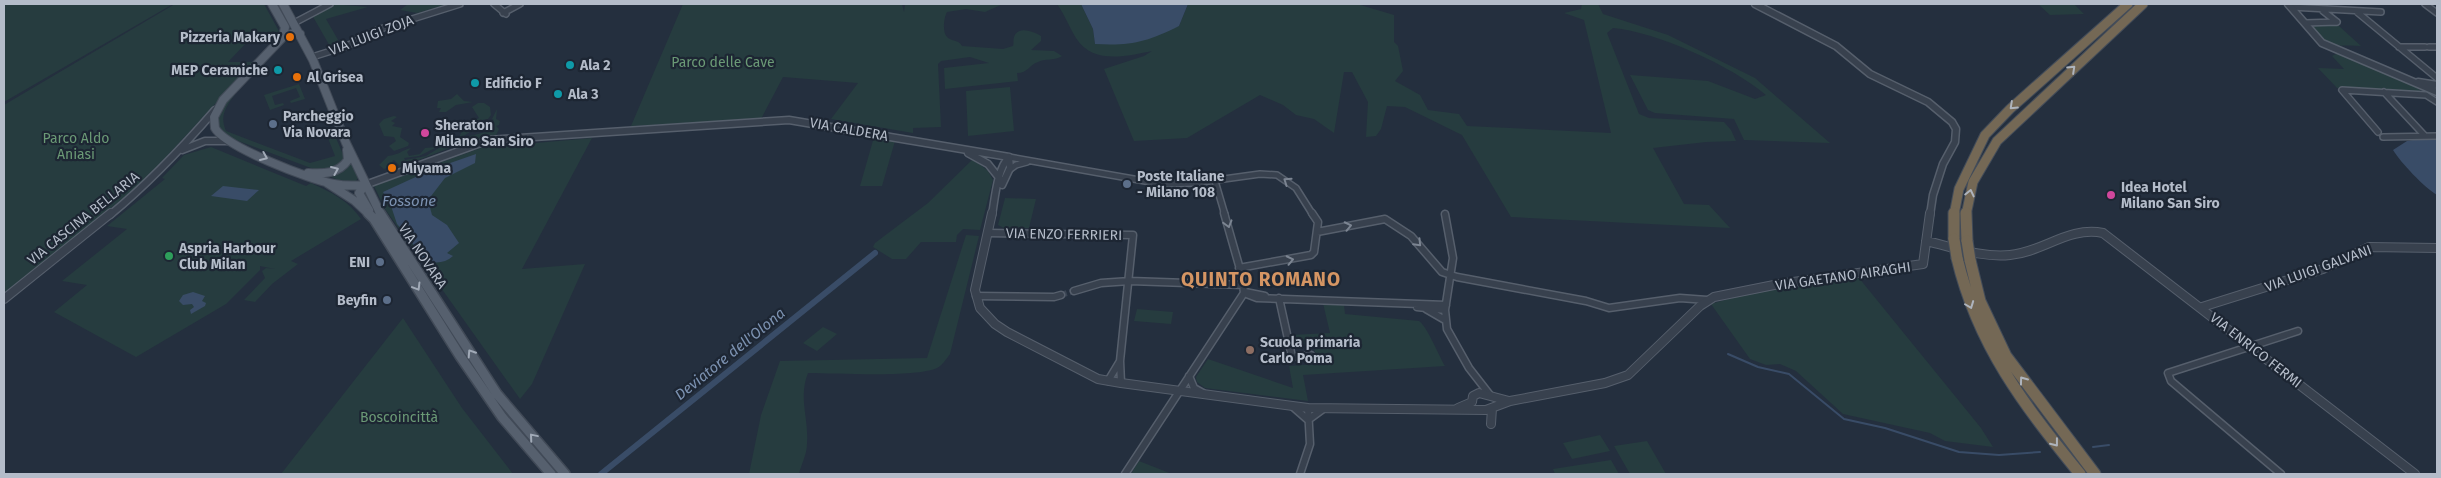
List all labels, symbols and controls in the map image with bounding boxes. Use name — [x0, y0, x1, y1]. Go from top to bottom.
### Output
street label: VIA LUIGI ZOJA — [327, 12, 416, 59]
place label: Pizzeria Makary — [180, 29, 281, 46]
marker: Pizzeria Makary — [284, 31, 296, 43]
park label: Parco delle Cave — [671, 54, 775, 71]
place label: Ala 2 — [579, 57, 611, 74]
marker: Ala 2 — [564, 59, 576, 71]
place label: MEP Ceramiche — [171, 62, 268, 79]
marker: MEP Ceramiche — [272, 64, 284, 76]
one-way arrow — [2066, 66, 2075, 75]
place label: Al Grisea — [306, 69, 364, 86]
marker: Al Grisea — [291, 71, 303, 83]
place label: Edificio F — [485, 75, 542, 92]
marker: Edificio F — [469, 77, 481, 89]
place label: Ala 3 — [567, 86, 599, 103]
marker: Ala 3 — [552, 88, 564, 100]
one-way arrow — [2010, 100, 2019, 109]
place label: Parcheggio Via Novara — [282, 108, 354, 141]
street label: VIA CALDERA — [808, 114, 890, 145]
place label: Sheraton Milano San Siro — [435, 117, 534, 150]
marker: Parcheggio Via Novara — [267, 118, 279, 130]
marker: Sheraton Milano San Siro — [419, 127, 431, 139]
park label: Parco Aldo Aniasi — [43, 130, 109, 163]
one-way arrow — [259, 150, 268, 161]
place label: Miyama — [402, 160, 451, 177]
marker: Miyama — [386, 162, 398, 174]
one-way arrow — [330, 166, 339, 176]
street label: VIA CASCINA BELLARIA — [24, 168, 143, 269]
place label: Poste Italiane - Milano 108 — [1137, 168, 1225, 201]
marker: Poste Italiane - Milano 108 — [1121, 178, 1133, 190]
one-way arrow — [1283, 178, 1292, 187]
place label: Idea Hotel Milano San Siro — [2121, 179, 2220, 212]
one-way arrow — [1964, 189, 1975, 198]
marker: Idea Hotel Milano San Siro — [2105, 189, 2117, 201]
water label: Fossone — [382, 192, 436, 210]
one-way arrow — [1222, 219, 1232, 227]
street label: VIA NOVARA — [395, 220, 451, 292]
one-way arrow — [1344, 221, 1353, 232]
street label: VIA ENZO FERRIERI — [1006, 225, 1122, 244]
one-way arrow — [1412, 237, 1421, 246]
place label: Aspria Harbour Club Milan — [178, 240, 276, 273]
street label: VIA LUIGI GALVANI — [2262, 241, 2374, 296]
marker: Aspria Harbour Club Milan — [163, 250, 175, 262]
place label: ENI — [349, 254, 370, 271]
one-way arrow — [1286, 255, 1295, 266]
marker: ENI — [374, 256, 386, 268]
street label: VIA GAETANO AIRAGHI — [1774, 259, 1912, 294]
district label: QUINTO ROMANO — [1181, 268, 1341, 291]
one-way arrow — [410, 282, 420, 291]
place label: Beyfin — [337, 292, 377, 309]
marker: Beyfin — [381, 294, 393, 306]
one-way arrow — [1964, 300, 1975, 309]
water label: Deviatore dell'Olona — [671, 304, 789, 404]
street label: VIA ENRICO FERMI — [2206, 309, 2305, 392]
place label: Scuola primaria Carlo Poma — [1260, 334, 1361, 367]
marker: Scuola primaria Carlo Poma — [1244, 344, 1256, 356]
one-way arrow — [468, 349, 477, 359]
one-way arrow — [2020, 376, 2029, 385]
park label: Boscoincittà — [360, 409, 438, 426]
one-way arrow — [530, 434, 539, 443]
one-way arrow — [2049, 437, 2058, 446]

